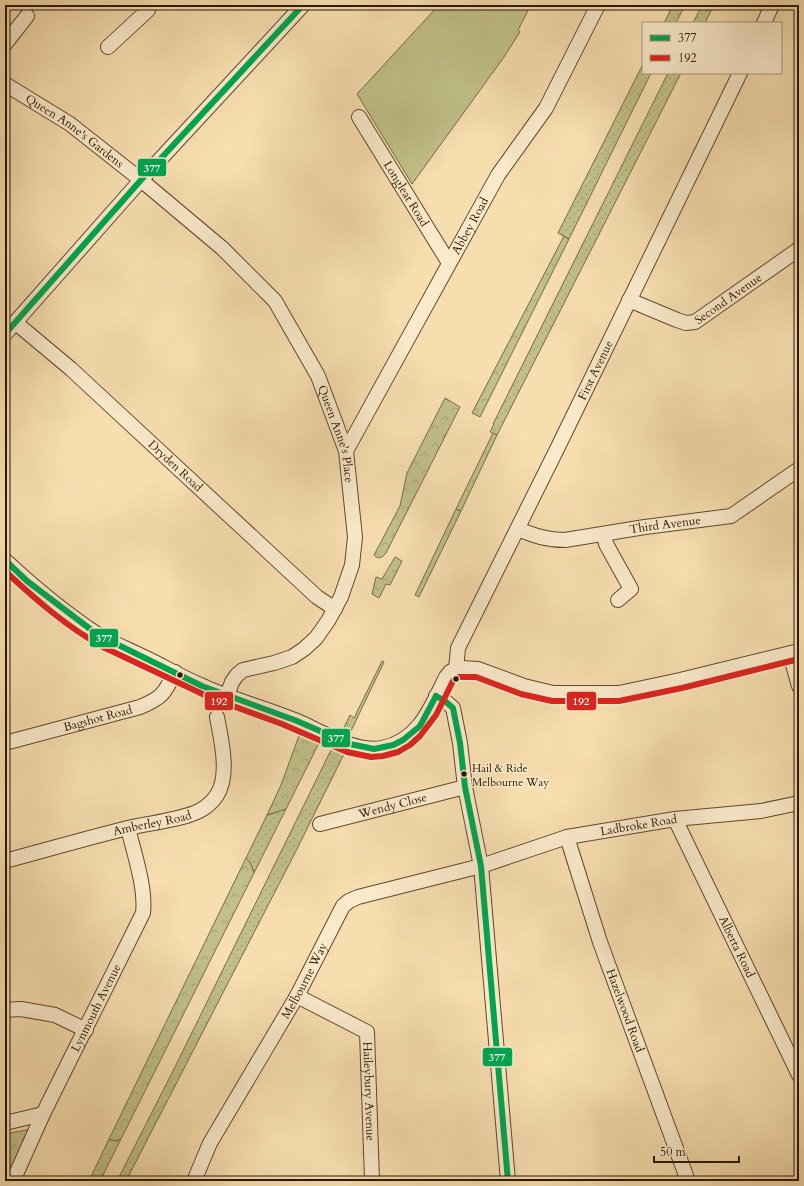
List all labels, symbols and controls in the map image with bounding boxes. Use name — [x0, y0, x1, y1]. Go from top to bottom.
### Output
legend — [642, 22, 782, 74]
text: 377 — [678, 30, 696, 46]
text: 192 — [678, 50, 696, 66]
street label: Queen Anne's Gardens — [22, 90, 127, 171]
line badge: 377 — [137, 158, 167, 177]
street label: Longleat Road — [380, 158, 433, 230]
text: 377 — [144, 161, 161, 176]
street label: Abbey Road — [448, 194, 492, 257]
street label: Second Avenue — [691, 270, 765, 328]
street label: First Avenue — [574, 338, 617, 403]
street label: Queen Anne's Place — [314, 383, 357, 484]
street label: Dryden Road — [145, 436, 206, 495]
street label: Third Avenue — [628, 512, 702, 537]
line badge: 377 — [89, 628, 119, 648]
text: 377 — [96, 631, 113, 646]
unlabelled marker — [175, 670, 185, 680]
unlabelled marker — [451, 674, 461, 684]
line badge: 192 — [204, 691, 234, 711]
line badge: 192 — [566, 691, 597, 711]
text: 192 — [211, 694, 228, 709]
text: 192 — [573, 694, 590, 709]
street label: Bagshot Road — [62, 701, 135, 735]
line badge: 377 — [321, 728, 351, 748]
text: 377 — [328, 731, 345, 746]
place label: Hail & Ride Melbourne Way — [472, 761, 549, 790]
marker: Hail & Ride Melbourne Way — [459, 769, 469, 779]
street label: Wendy Close — [356, 789, 428, 822]
street label: Amberley Road — [111, 807, 194, 839]
street label: Ladbroke Road — [599, 811, 679, 839]
street label: Alberta Road — [715, 913, 759, 981]
street label: Melbourne Way — [277, 939, 331, 1022]
street label: Lynmouth Avenue — [67, 961, 124, 1054]
street label: Hazelwood Road — [603, 967, 648, 1055]
street label: Haileybury Avenue — [359, 1041, 379, 1141]
line badge: 377 — [482, 1047, 513, 1067]
text: 377 — [489, 1050, 506, 1065]
scale bar — [654, 1138, 739, 1164]
text: 50 m — [660, 1144, 687, 1160]

